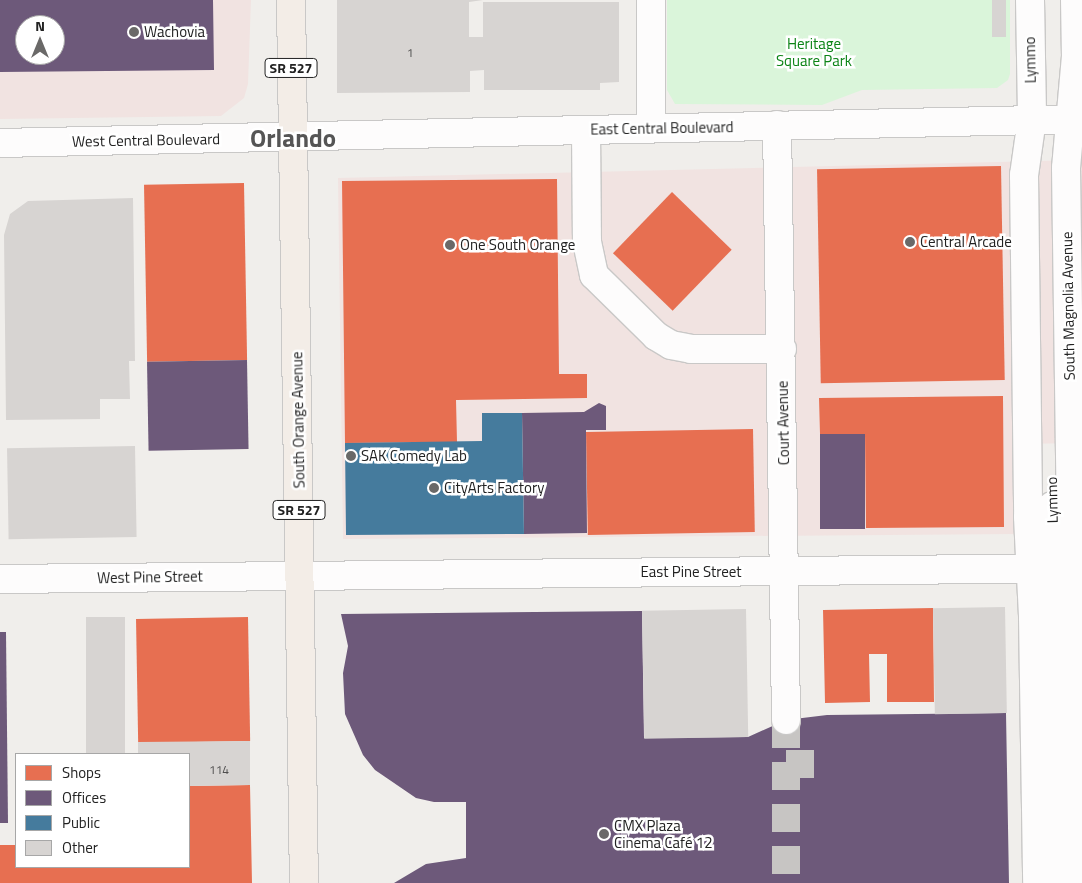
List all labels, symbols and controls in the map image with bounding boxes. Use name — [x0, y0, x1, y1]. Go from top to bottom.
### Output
north arrow — [15, 15, 65, 65]
text: N — [35, 15, 45, 36]
place label: Wachovia — [144, 23, 205, 41]
marker: Wachovia — [128, 26, 140, 38]
park label: Heritage Square Park — [776, 34, 852, 69]
street label: Lymmo — [1021, 36, 1039, 84]
house number: 1 — [407, 46, 413, 60]
road number: SR 527 — [264, 56, 318, 80]
street label: East Central Boulevard — [590, 118, 734, 138]
district label: Orlando — [250, 123, 336, 153]
street label: West Central Boulevard — [72, 130, 220, 150]
street label: South Magnolia Avenue — [1058, 231, 1078, 381]
place label: Central Arcade — [920, 233, 1012, 251]
place label: One South Orange — [460, 236, 575, 254]
marker: Central Arcade — [904, 236, 916, 248]
marker: One South Orange — [444, 239, 456, 251]
street label: South Orange Avenue — [288, 351, 308, 489]
street label: Court Avenue — [773, 381, 793, 465]
place label: SAK Comedy Lab — [361, 447, 467, 465]
marker: SAK Comedy Lab — [345, 450, 357, 462]
street label: Lymmo — [1043, 476, 1061, 524]
place label: CityArts Factory — [444, 479, 544, 497]
marker: CityArts Factory — [428, 482, 440, 494]
road number: SR 527 — [272, 498, 326, 522]
street label: East Pine Street — [640, 563, 742, 581]
street label: West Pine Street — [97, 567, 203, 587]
legend — [15, 753, 190, 868]
text: Shops — [62, 761, 101, 784]
house number: 114 — [209, 763, 229, 777]
text: Offices — [62, 786, 106, 809]
text: Public — [62, 811, 100, 834]
place label: CMX Plaza Cinema Café 12 — [614, 816, 713, 851]
marker: CMX Plaza Cinema Café 12 — [598, 828, 610, 840]
text: Other — [62, 836, 98, 859]

